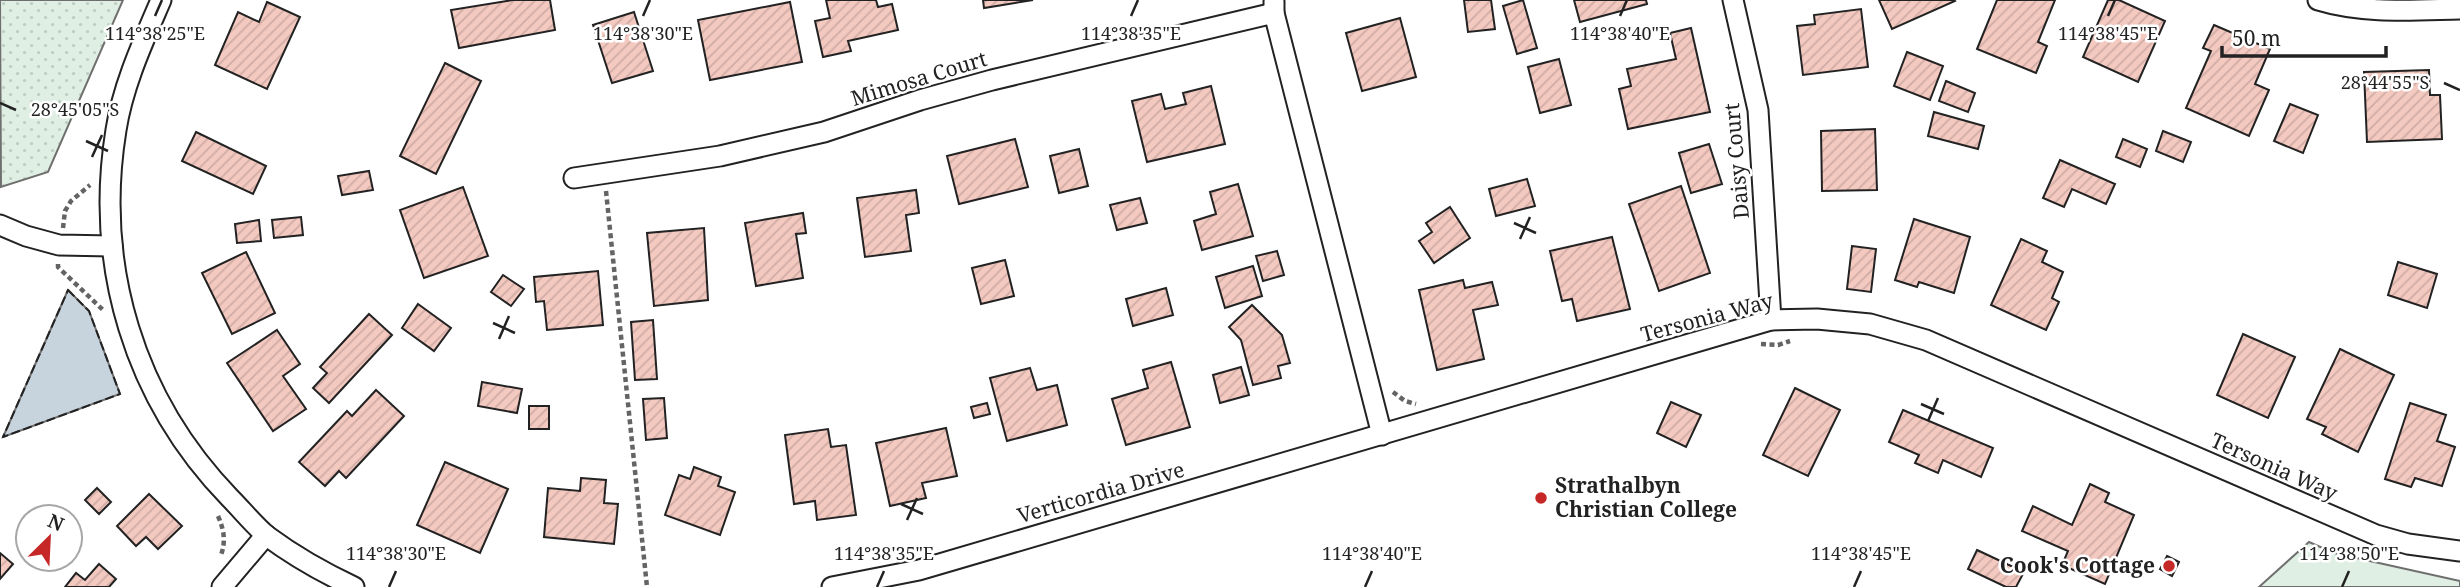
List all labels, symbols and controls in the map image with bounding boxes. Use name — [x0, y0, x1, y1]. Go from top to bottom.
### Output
scale bar — [2222, 14, 2386, 58]
text: 114°38'25"E — [105, 21, 205, 45]
text: 114°38'30"E — [593, 21, 693, 45]
text: 114°38'35"E — [1081, 21, 1181, 45]
text: 114°38'40"E — [1570, 21, 1670, 45]
text: 114°38'45"E — [2058, 21, 2158, 45]
text: 50 m — [2232, 24, 2281, 52]
street label: Mimosa Court — [847, 44, 990, 112]
text: 28°44'55"S — [2341, 70, 2429, 94]
text: 28°45'05"S — [31, 97, 119, 121]
street label: Daisy Court — [1717, 102, 1755, 220]
street label: Tersonia Way — [1637, 286, 1776, 348]
street label: Tersonia Way — [2207, 426, 2342, 507]
street label: Verticordia Drive — [1014, 455, 1188, 529]
place label: Strathalbyn Christian College — [1555, 471, 1737, 523]
marker: Strathalbyn Christian College — [1533, 490, 1549, 506]
north arrow — [14, 503, 84, 573]
text: N — [44, 508, 68, 537]
text: 114°38'30"E — [346, 541, 446, 565]
text: 114°38'35"E — [834, 541, 934, 565]
text: 114°38'40"E — [1322, 541, 1422, 565]
text: 114°38'45"E — [1811, 541, 1911, 565]
text: 114°38'50"E — [2299, 541, 2399, 565]
place label: Cook's Cottage — [2000, 551, 2155, 579]
marker: Cook's Cottage — [2161, 558, 2177, 574]

